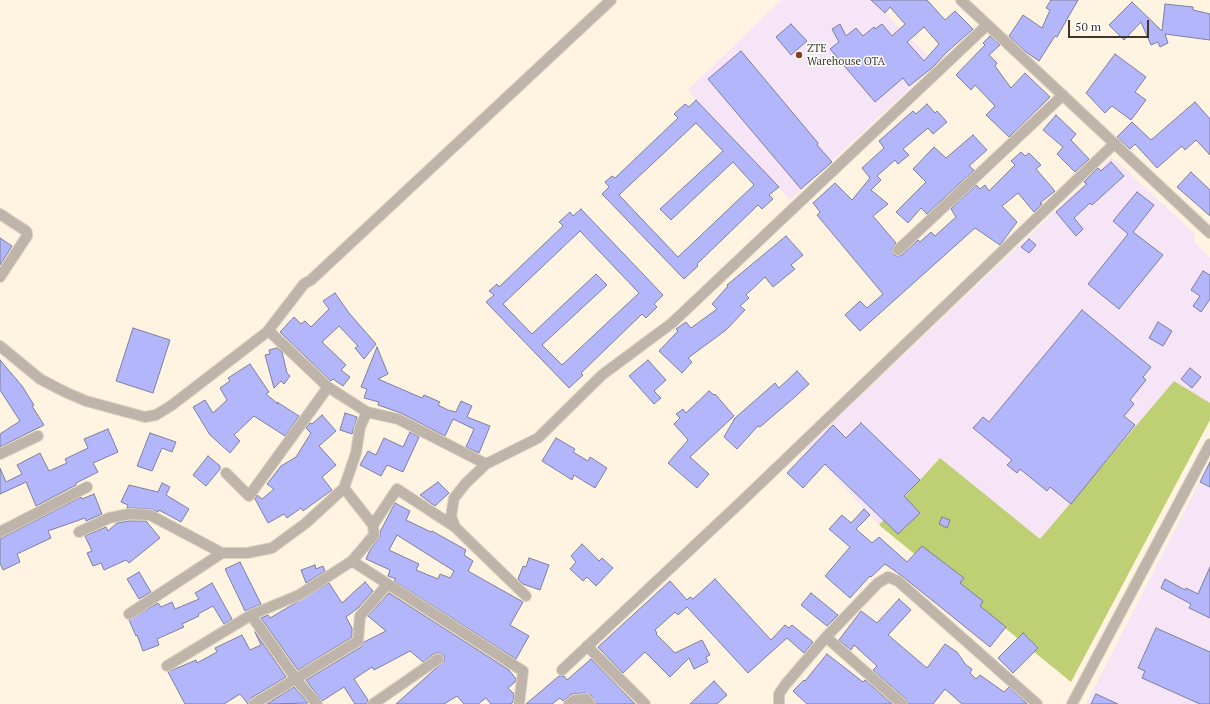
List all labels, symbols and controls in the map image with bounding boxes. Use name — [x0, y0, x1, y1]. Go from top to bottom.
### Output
scale bar — [1070, 12, 1151, 38]
text: 50 m — [1075, 19, 1101, 34]
place label: ZTE Warehouse OTA — [807, 42, 885, 68]
marker: ZTE Warehouse OTA — [794, 50, 804, 60]

